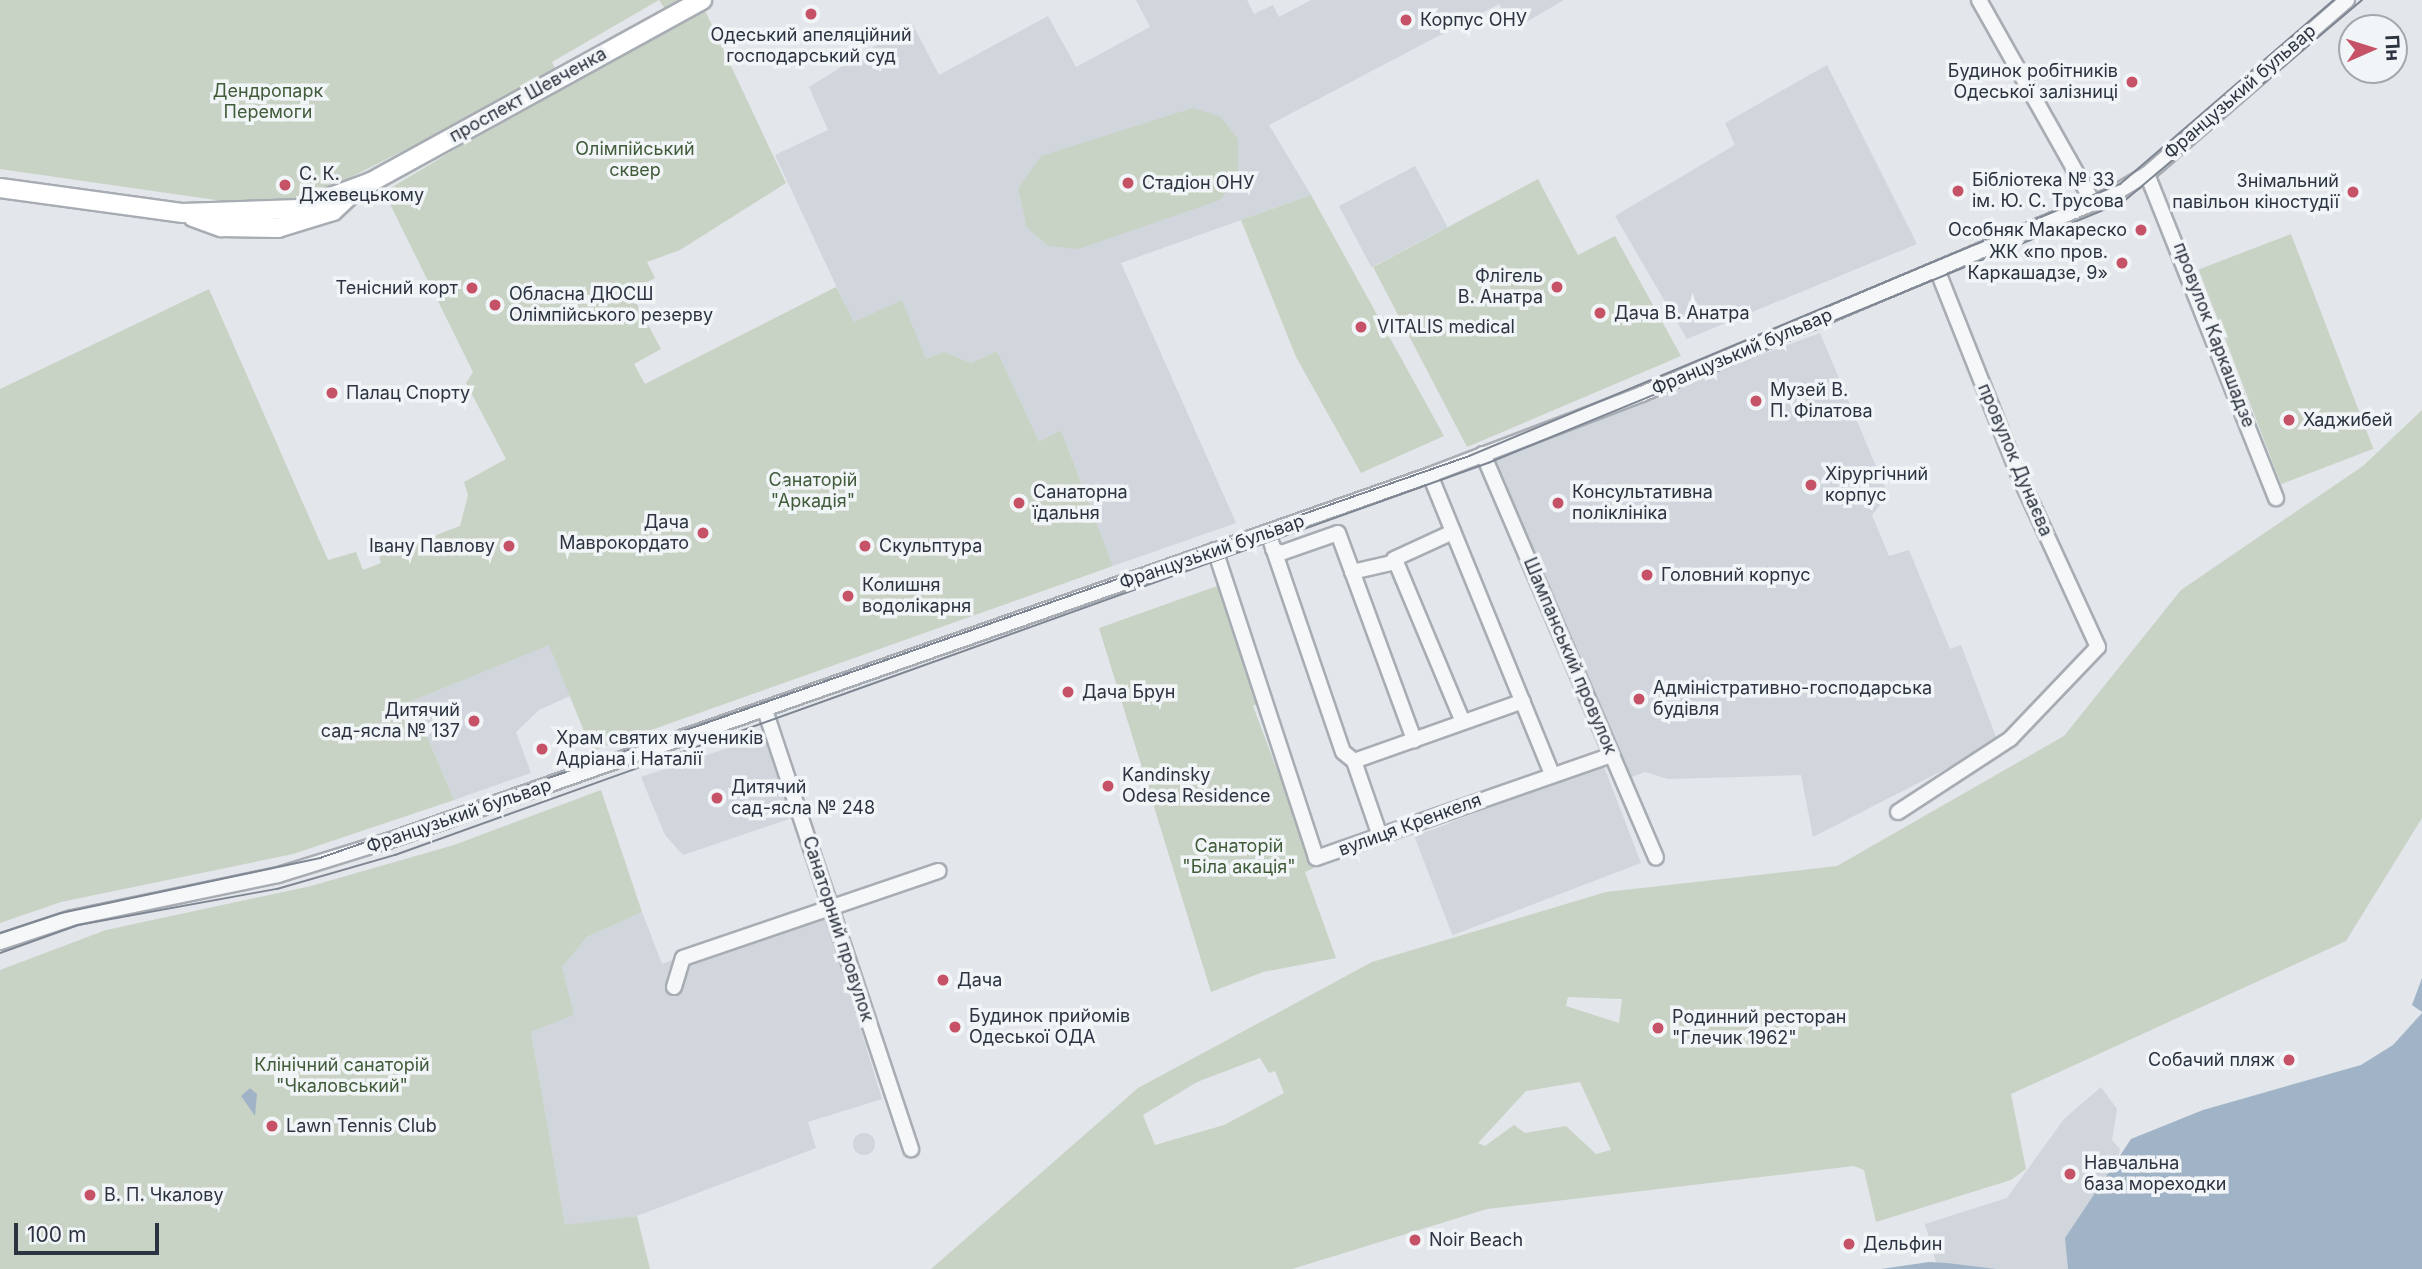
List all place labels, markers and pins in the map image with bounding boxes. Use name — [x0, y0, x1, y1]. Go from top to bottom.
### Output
marker: Одеський апеляційний господарський суд — [803, 6, 819, 22]
place label: Корпус ОНУ — [1420, 9, 1527, 31]
marker: Корпус ОНУ — [1398, 12, 1414, 28]
place label: Одеський апеляційний господарський суд — [710, 25, 912, 68]
place label: Будинок робітників Одеської залізниці — [1948, 61, 2118, 104]
marker: Будинок робітників Одеської залізниці — [2124, 74, 2140, 90]
place label: С. К. Джевецькому — [299, 164, 424, 206]
place label: Бібліотека № 33 ім. Ю. С. Трусова — [1972, 170, 2124, 212]
place label: Знімальний павільон кіностудії — [2172, 171, 2339, 214]
place label: Стадіон ОНУ — [1142, 172, 1254, 194]
marker: Стадіон ОНУ — [1120, 175, 1136, 191]
marker: С. К. Джевецькому — [277, 177, 293, 193]
marker: Бібліотека № 33 ім. Ю. С. Трусова — [1950, 183, 1966, 199]
marker: Знімальний павільон кіностудії — [2345, 184, 2361, 200]
place label: Особняк Макареско — [1948, 219, 2127, 241]
marker: Особняк Макареско — [2133, 222, 2149, 238]
place label: ЖК «по пров. Каркашадзе, 9» — [1967, 242, 2108, 284]
marker: ЖК «по пров. Каркашадзе, 9» — [2114, 255, 2130, 271]
place label: Флігель В. Анатра — [1458, 266, 1543, 308]
place label: Тенісний корт — [335, 277, 458, 299]
marker: Флігель В. Анатра — [1549, 279, 1565, 295]
marker: Тенісний корт — [464, 280, 480, 296]
place label: Обласна ДЮСШ Олімпійського резерву — [509, 284, 713, 326]
marker: Обласна ДЮСШ Олімпійського резерву — [487, 297, 503, 313]
place label: Дача В. Анатра — [1614, 302, 1750, 324]
marker: Дача В. Анатра — [1592, 305, 1608, 321]
place label: VITALIS medical — [1377, 316, 1515, 338]
marker: VITALIS medical — [1351, 317, 1371, 337]
place label: Музей В. П. Філатова — [1770, 380, 1873, 422]
place label: Палац Спорту — [346, 382, 470, 404]
marker: Палац Спорту — [324, 385, 340, 401]
marker: Музей В. П. Філатова — [1748, 393, 1764, 409]
place label: Хаджибей — [2303, 409, 2393, 431]
marker: Хаджибей — [2281, 412, 2297, 428]
place label: Хірургічний корпус — [1825, 464, 1928, 506]
marker: Хірургічний корпус — [1803, 477, 1819, 493]
place label: Санаторна їдальня — [1033, 482, 1128, 524]
place label: Консультативна поліклініка — [1572, 482, 1713, 524]
marker: Санаторна їдальня — [1011, 495, 1027, 511]
marker: Консультативна поліклініка — [1550, 495, 1566, 511]
place label: Дача Маврокордато — [559, 512, 689, 554]
marker: Дача Маврокордато — [695, 525, 711, 541]
place label: Івану Павлову — [369, 535, 495, 557]
place label: Скульптура — [879, 535, 982, 557]
marker: Івану Павлову — [501, 538, 517, 554]
marker: Скульптура — [857, 538, 873, 554]
place label: Головний корпус — [1661, 564, 1811, 586]
marker: Головний корпус — [1639, 567, 1655, 583]
place label: Колишня водолікарня — [862, 575, 971, 618]
marker: Колишня водолікарня — [840, 588, 856, 604]
place label: Адміністративно-господарська будівля — [1653, 678, 1932, 720]
place label: Дача Брун — [1082, 681, 1175, 703]
marker: Дача Брун — [1060, 684, 1076, 700]
marker: Адміністративно-господарська будівля — [1631, 691, 1647, 707]
place label: Дитячий сад-ясла № 137 — [321, 700, 460, 742]
marker: Дитячий сад-ясла № 137 — [466, 713, 482, 729]
place label: Храм святих мучеників Адріана і Наталії — [556, 728, 763, 770]
marker: Храм святих мучеників Адріана і Наталії — [534, 741, 550, 757]
place label: Kandinsky Odesa Residence — [1122, 765, 1271, 808]
place label: Дитячий сад-ясла № 248 — [731, 777, 875, 820]
marker: Kandinsky Odesa Residence — [1100, 778, 1116, 794]
marker: Дитячий сад-ясла № 248 — [709, 790, 725, 806]
place label: Дача — [957, 969, 1002, 991]
marker: Дача — [935, 972, 951, 988]
place label: Будинок прийомів Одеської ОДА — [969, 1006, 1130, 1048]
place label: Родинний ресторан "Глечик 1962" — [1672, 1007, 1846, 1050]
marker: Будинок прийомів Одеської ОДА — [947, 1019, 963, 1035]
marker: Родинний ресторан "Глечик 1962" — [1650, 1020, 1666, 1036]
place label: Собачий пляж — [2148, 1049, 2275, 1071]
marker: Собачий пляж — [2281, 1052, 2297, 1068]
place label: Lawn Tennis Club — [286, 1115, 437, 1137]
marker: Lawn Tennis Club — [264, 1118, 280, 1134]
place label: Навчальна база мореходки — [2084, 1153, 2227, 1196]
marker: Навчальна база мореходки — [2062, 1166, 2078, 1182]
place label: В. П. Чкалову — [104, 1184, 224, 1206]
marker: В. П. Чкалову — [82, 1187, 98, 1203]
place label: Noir Beach — [1429, 1229, 1523, 1251]
marker: Noir Beach — [1407, 1232, 1423, 1248]
place label: Дельфин — [1863, 1233, 1942, 1255]
marker: Дельфин — [1841, 1236, 1857, 1252]

